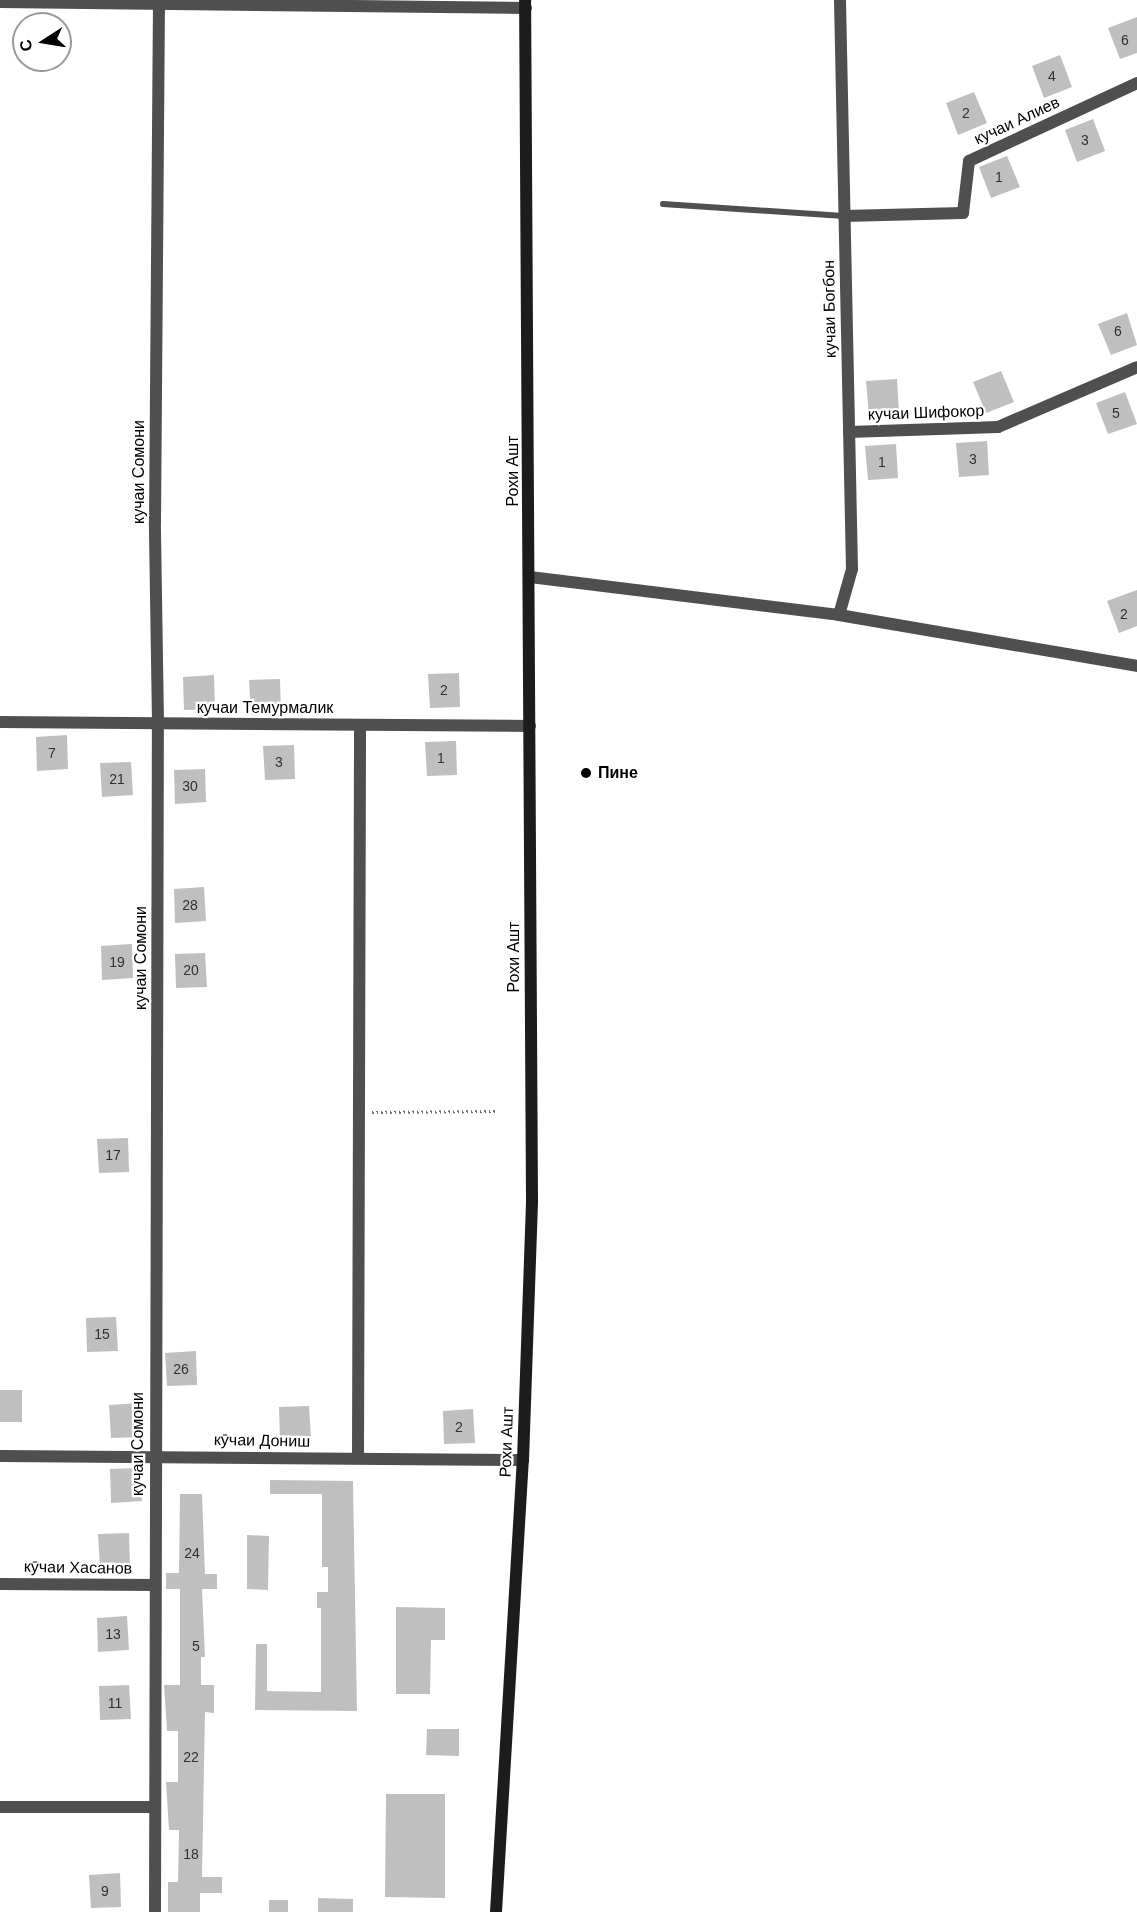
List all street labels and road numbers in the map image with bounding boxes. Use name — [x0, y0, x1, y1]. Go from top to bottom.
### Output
street label: кучаи Алиев — [971, 93, 1063, 149]
street label: кучаи Богбон — [820, 260, 840, 358]
street label: кучаи Шифокор — [867, 401, 985, 425]
street label: кучаи Сомони — [129, 420, 149, 524]
street label: Рохи Ашт — [503, 436, 523, 506]
street label: кучаи Темурмалик — [197, 698, 333, 718]
street label: кучаи Сомони — [131, 906, 151, 1010]
street label: Рохи Ашт — [504, 922, 524, 992]
street label: кучаи Сомони — [128, 1392, 148, 1496]
street label: Рохи Ашт — [496, 1406, 518, 1478]
street label: кӯчаи Дониш — [214, 1431, 310, 1451]
street label: кӯчаи Хасанов — [24, 1557, 132, 1579]

